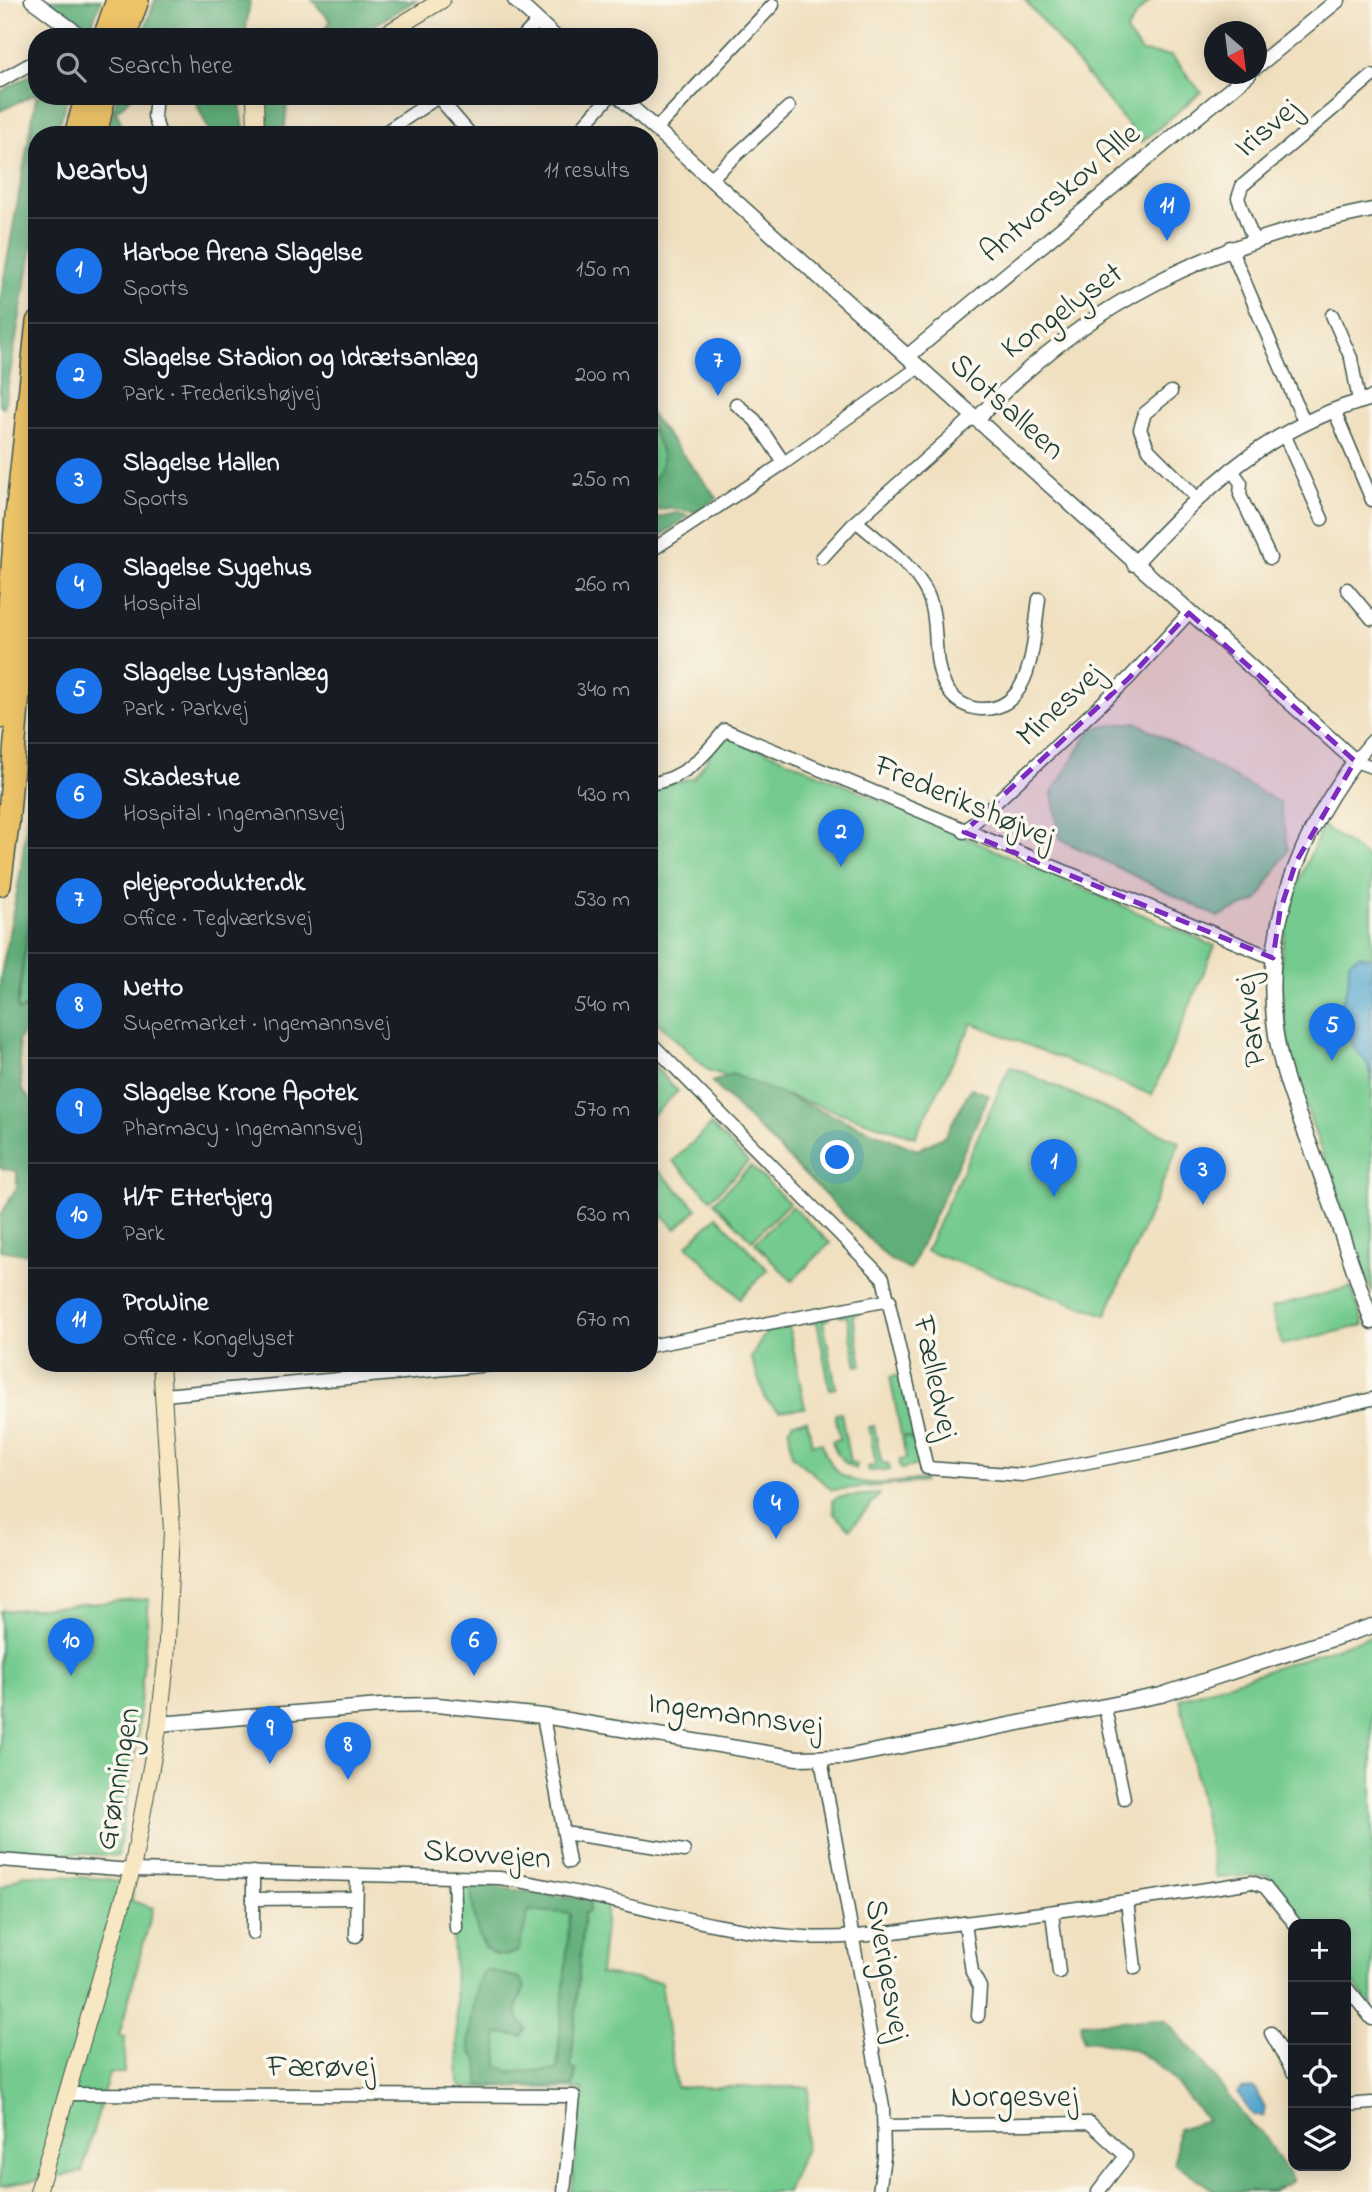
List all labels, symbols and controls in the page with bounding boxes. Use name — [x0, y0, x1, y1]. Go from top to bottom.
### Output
north arrow — [1204, 21, 1267, 84]
search box — [28, 28, 658, 105]
icon: search — [52, 48, 90, 86]
text: Search here — [108, 48, 233, 86]
street label: Irisvej — [1225, 87, 1312, 171]
street label: Antvorskov Alle — [970, 112, 1152, 275]
text: Nearby — [56, 150, 148, 194]
text: 11 results — [544, 155, 630, 188]
pin: 11 — [1144, 183, 1190, 241]
text: Harboe Arena Slagelse — [123, 235, 362, 273]
street label: Kongelyset — [992, 251, 1134, 373]
text: 1 — [75, 254, 83, 287]
text: 150 m — [576, 254, 630, 287]
text: Sports — [123, 273, 189, 306]
pin: 7 — [695, 338, 741, 396]
text: Slagelse Stadion og Idrætsanlæg — [123, 340, 478, 378]
street label: Slotsalleen — [937, 343, 1075, 473]
text: 2 — [73, 359, 85, 392]
text: 200 m — [575, 359, 630, 392]
text: Park · Frederikshøjvej — [123, 378, 319, 411]
text: Slagelse Hallen — [123, 445, 280, 483]
text: 3 — [74, 464, 84, 497]
text: 250 m — [572, 464, 630, 497]
text: Sports — [123, 483, 189, 516]
text: Slagelse Sygehus — [123, 550, 312, 588]
text: 4 — [74, 569, 84, 602]
text: 260 m — [575, 569, 630, 602]
text: Hospital — [123, 588, 201, 621]
street label: Minesvej — [1006, 652, 1116, 759]
text: Slagelse Lystanlæg — [123, 655, 328, 693]
text: 5 — [72, 674, 86, 707]
text: 340 m — [577, 674, 630, 707]
text: Park · Parkvej — [123, 693, 247, 726]
street label: Frederikshøjvej — [865, 743, 1062, 862]
text: Skadestue — [123, 760, 240, 798]
text: 6 — [74, 779, 84, 812]
text: 430 m — [577, 779, 630, 812]
text: Hospital · Ingemannsvej — [123, 798, 344, 831]
pin: 2 — [818, 809, 864, 867]
text: plejeprodukter.dk — [123, 865, 306, 903]
text: 7 — [74, 884, 84, 917]
text: 530 m — [574, 884, 630, 917]
text: Office · Teglværksvej — [123, 903, 311, 936]
text: Netto — [123, 970, 183, 1008]
street label: Parkvej — [1223, 972, 1281, 1069]
text: 8 — [75, 989, 83, 1022]
text: 540 m — [574, 989, 630, 1022]
pin: 5 — [1309, 1003, 1355, 1061]
text: Supermarket · Ingemannsvej — [123, 1008, 389, 1041]
text: Slagelse Krone Apotek — [123, 1075, 358, 1113]
text: 9 — [76, 1094, 82, 1127]
text: 570 m — [574, 1094, 630, 1127]
text: Pharmacy · Ingemannsvej — [123, 1113, 362, 1146]
pin: 1 — [1031, 1139, 1077, 1197]
your location — [820, 1140, 854, 1174]
pin: 3 — [1180, 1147, 1226, 1205]
text: H/F Etterbjerg — [123, 1180, 272, 1218]
text: 10 — [70, 1199, 88, 1232]
text: 630 m — [577, 1199, 630, 1232]
text: Park — [123, 1218, 165, 1251]
text: ProWine — [123, 1285, 209, 1323]
text: 11 — [72, 1304, 86, 1337]
text: 670 m — [577, 1304, 630, 1337]
street label: Fælledvej — [898, 1311, 970, 1445]
text: Office · Kongelyset — [123, 1323, 294, 1356]
pin: 4 — [753, 1481, 799, 1539]
pin: 10 — [48, 1618, 94, 1676]
pin: 6 — [451, 1618, 497, 1676]
street label: Ingemannsvej — [645, 1680, 826, 1752]
street label: Grønningen — [83, 1704, 155, 1854]
pin: 9 — [247, 1706, 293, 1764]
pin: 8 — [325, 1722, 371, 1780]
street label: Skovvejen — [422, 1828, 552, 1884]
street label: Sverigesvej — [850, 1896, 922, 2045]
map controls — [1288, 1919, 1351, 2171]
button: + — [1288, 1919, 1351, 1982]
button: − — [1288, 1982, 1351, 2045]
street label: Færøvej — [266, 2045, 376, 2092]
button: locate — [1288, 2045, 1351, 2108]
street label: Norgesvej — [950, 2075, 1078, 2122]
button: layers — [1288, 2108, 1351, 2171]

